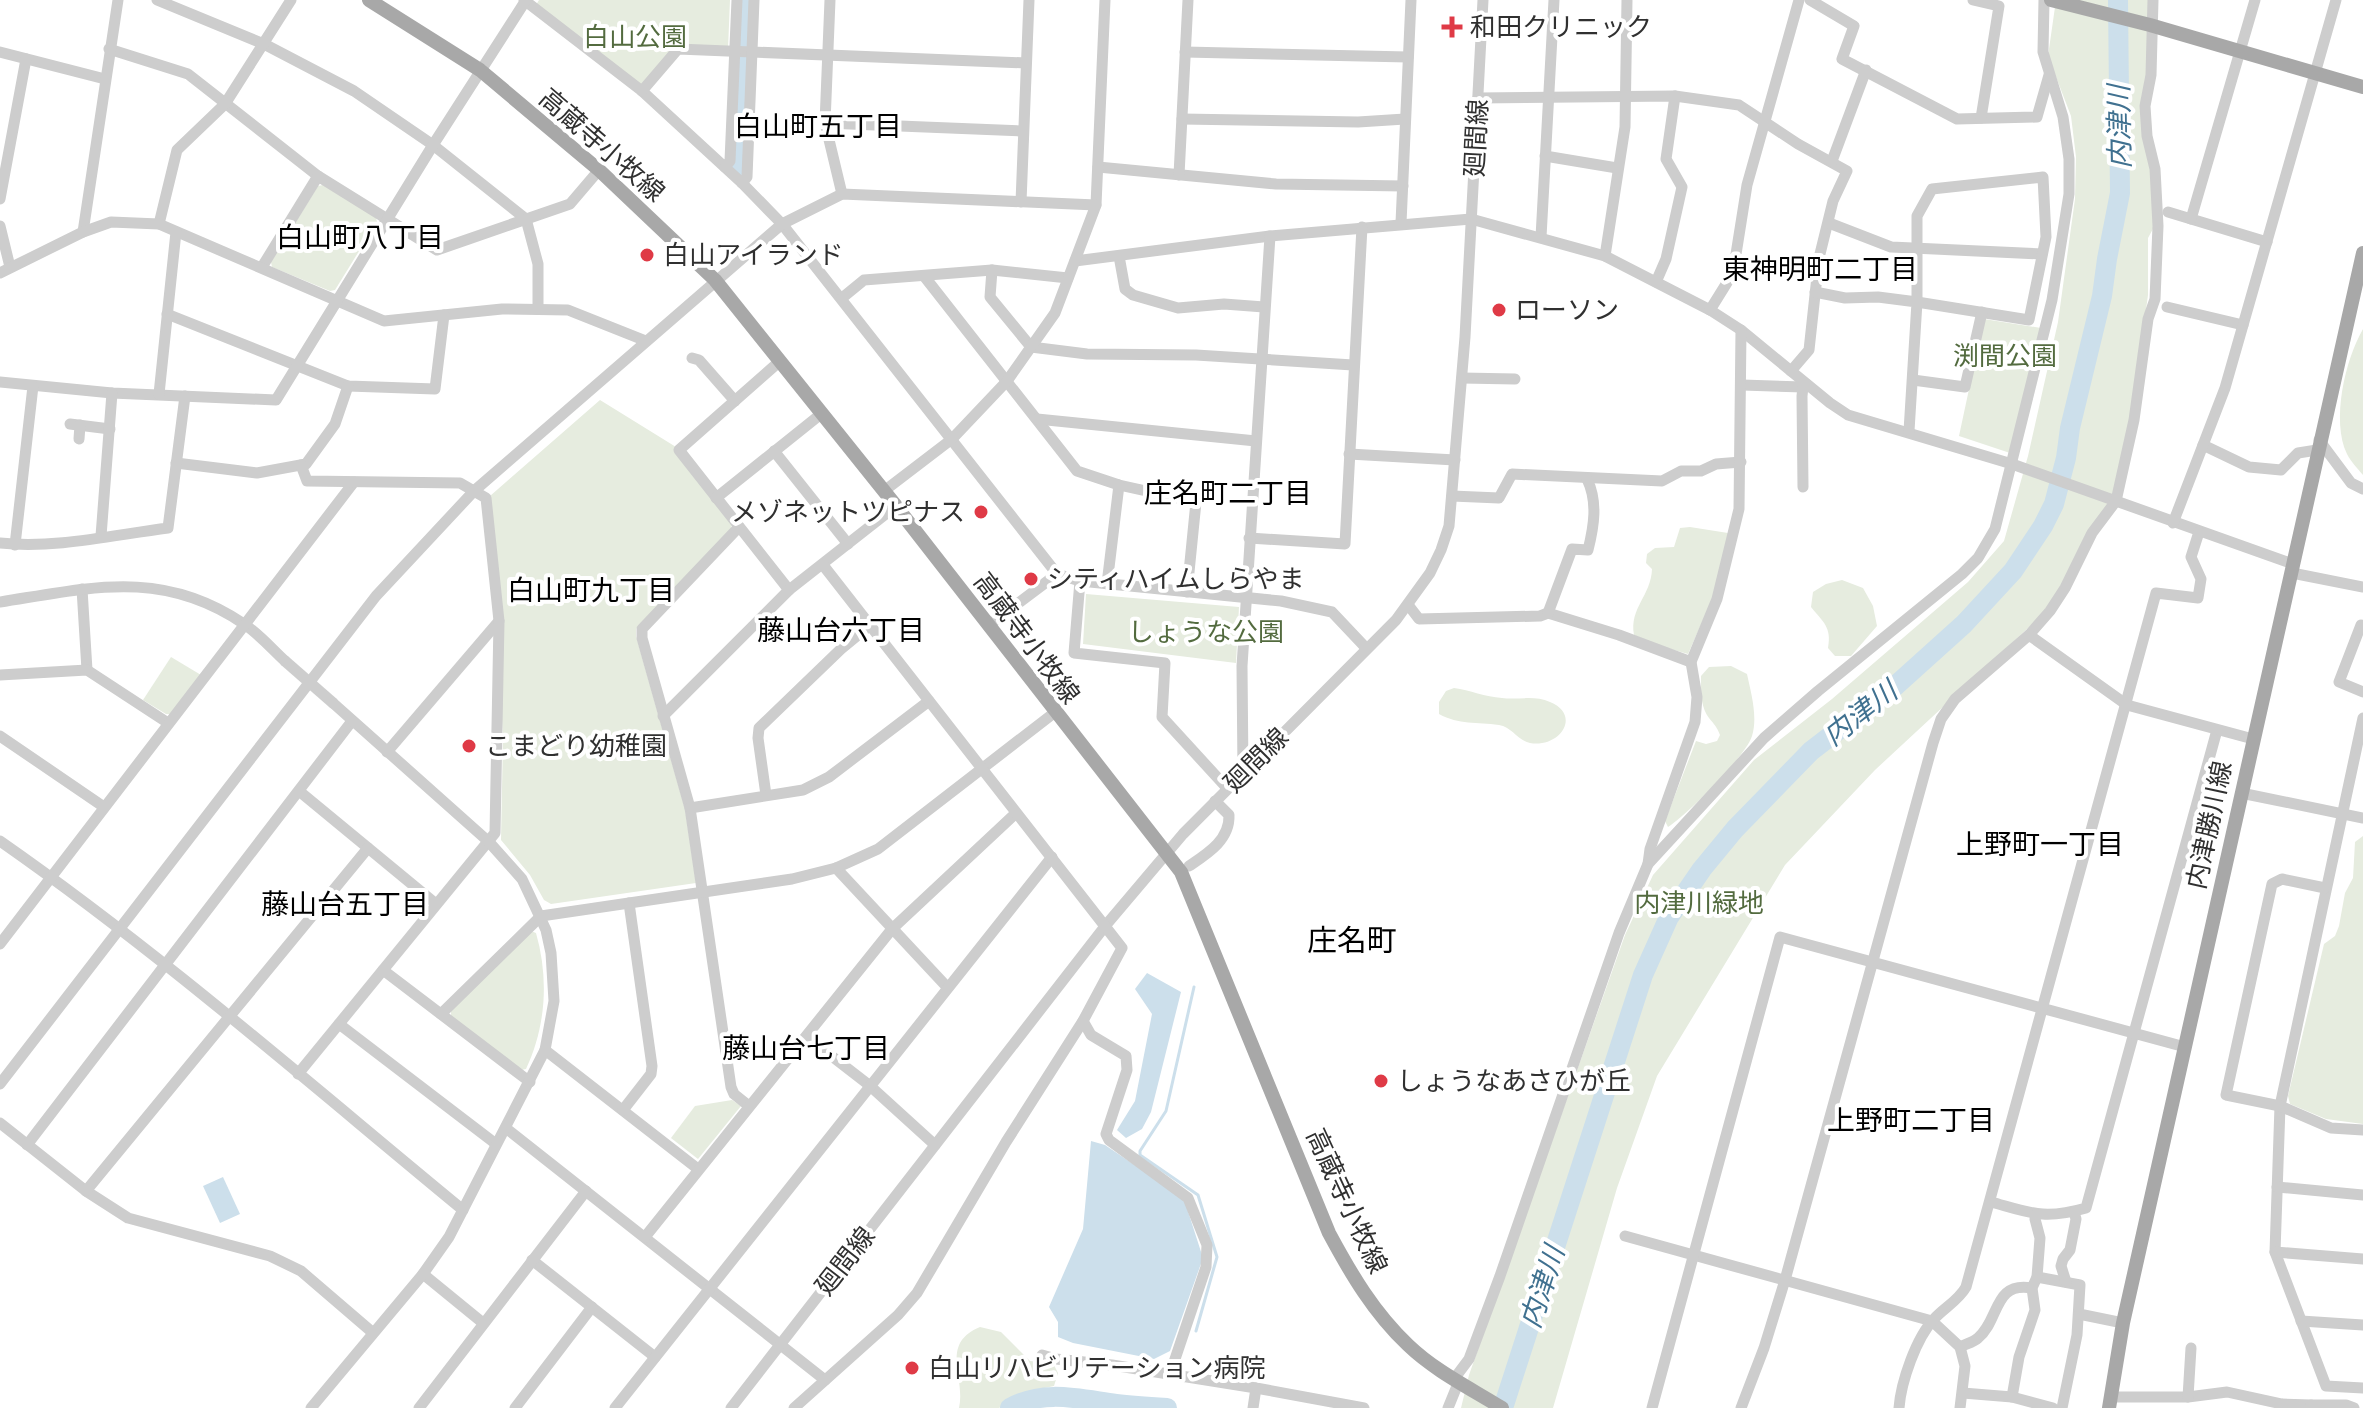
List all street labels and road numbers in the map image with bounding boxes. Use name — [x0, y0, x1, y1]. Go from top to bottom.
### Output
street label: 高蔵寺小牧線 — [532, 80, 673, 209]
street label: 廻間線 — [1456, 98, 1495, 178]
street label: 高蔵寺小牧線 — [966, 565, 1088, 711]
street label: 廻間線 — [1216, 720, 1296, 800]
street label: 内津勝川線 — [2178, 758, 2239, 892]
street label: 高蔵寺小牧線 — [1299, 1123, 1396, 1279]
street label: 廻間線 — [807, 1219, 882, 1302]

